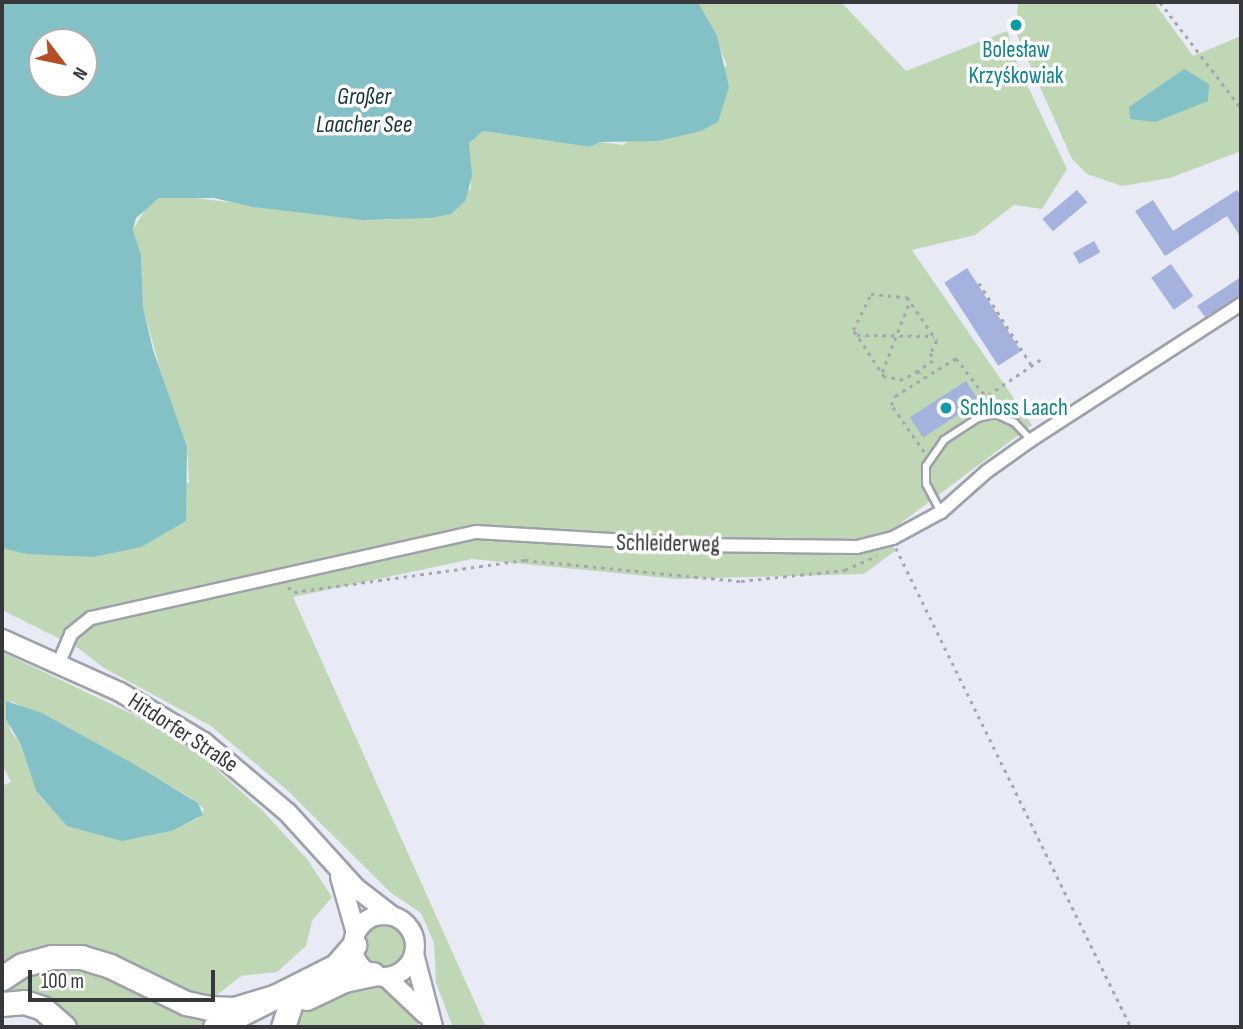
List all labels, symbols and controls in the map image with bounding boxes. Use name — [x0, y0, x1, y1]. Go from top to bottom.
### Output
marker: Bolesław Krzyśkowiak — [1008, 17, 1024, 33]
north arrow — [28, 28, 98, 98]
place label: Bolesław Krzyśkowiak — [968, 36, 1064, 90]
text: N — [67, 63, 92, 84]
water label: Großer Laacher See — [316, 83, 412, 139]
place label: Schloss Laach — [960, 394, 1068, 422]
marker: Schloss Laach — [938, 400, 954, 416]
street label: Schleiderweg — [616, 529, 720, 559]
street label: Hitdorfer Straße — [123, 687, 243, 779]
scale bar — [32, 956, 219, 1000]
text: 100 m — [41, 969, 84, 994]

